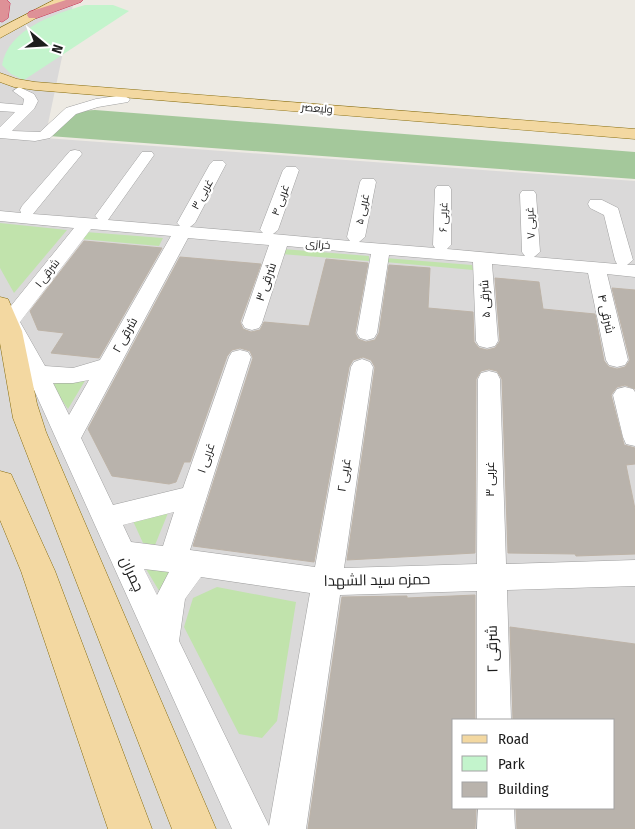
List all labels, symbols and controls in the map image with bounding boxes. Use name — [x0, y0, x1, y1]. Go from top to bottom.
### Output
north arrow — [20, 20, 70, 70]
text: N — [48, 42, 66, 55]
street label: ولیعصر — [300, 101, 333, 116]
street label: ۳ غربی — [189, 177, 216, 212]
street label: ۴ غربی — [269, 183, 292, 218]
street label: ۵ غربی — [353, 193, 372, 226]
street label: ۶ غربی — [437, 202, 450, 232]
street label: ۷ غربی — [523, 207, 538, 239]
street label: خرازی — [305, 237, 331, 252]
street label: ۱ شرقی — [32, 257, 62, 290]
street label: ۳ شرقی — [253, 261, 279, 303]
street label: ۵ شرقی — [477, 280, 493, 318]
street label: ۴ شرقی — [595, 293, 617, 335]
street label: ۲ شرقی — [110, 315, 140, 355]
street label: ۱ غربی — [194, 441, 218, 475]
street label: ۲ غربی — [334, 457, 354, 493]
street label: ۳ غربی — [483, 461, 497, 497]
street label: چمران — [115, 553, 148, 595]
street label: حمزه سید الشهدا — [324, 570, 430, 591]
street label: ۲ شرقی — [483, 625, 502, 673]
legend — [452, 719, 615, 809]
text: Road — [498, 730, 529, 748]
text: Park — [498, 755, 525, 773]
text: Building — [498, 780, 549, 798]

